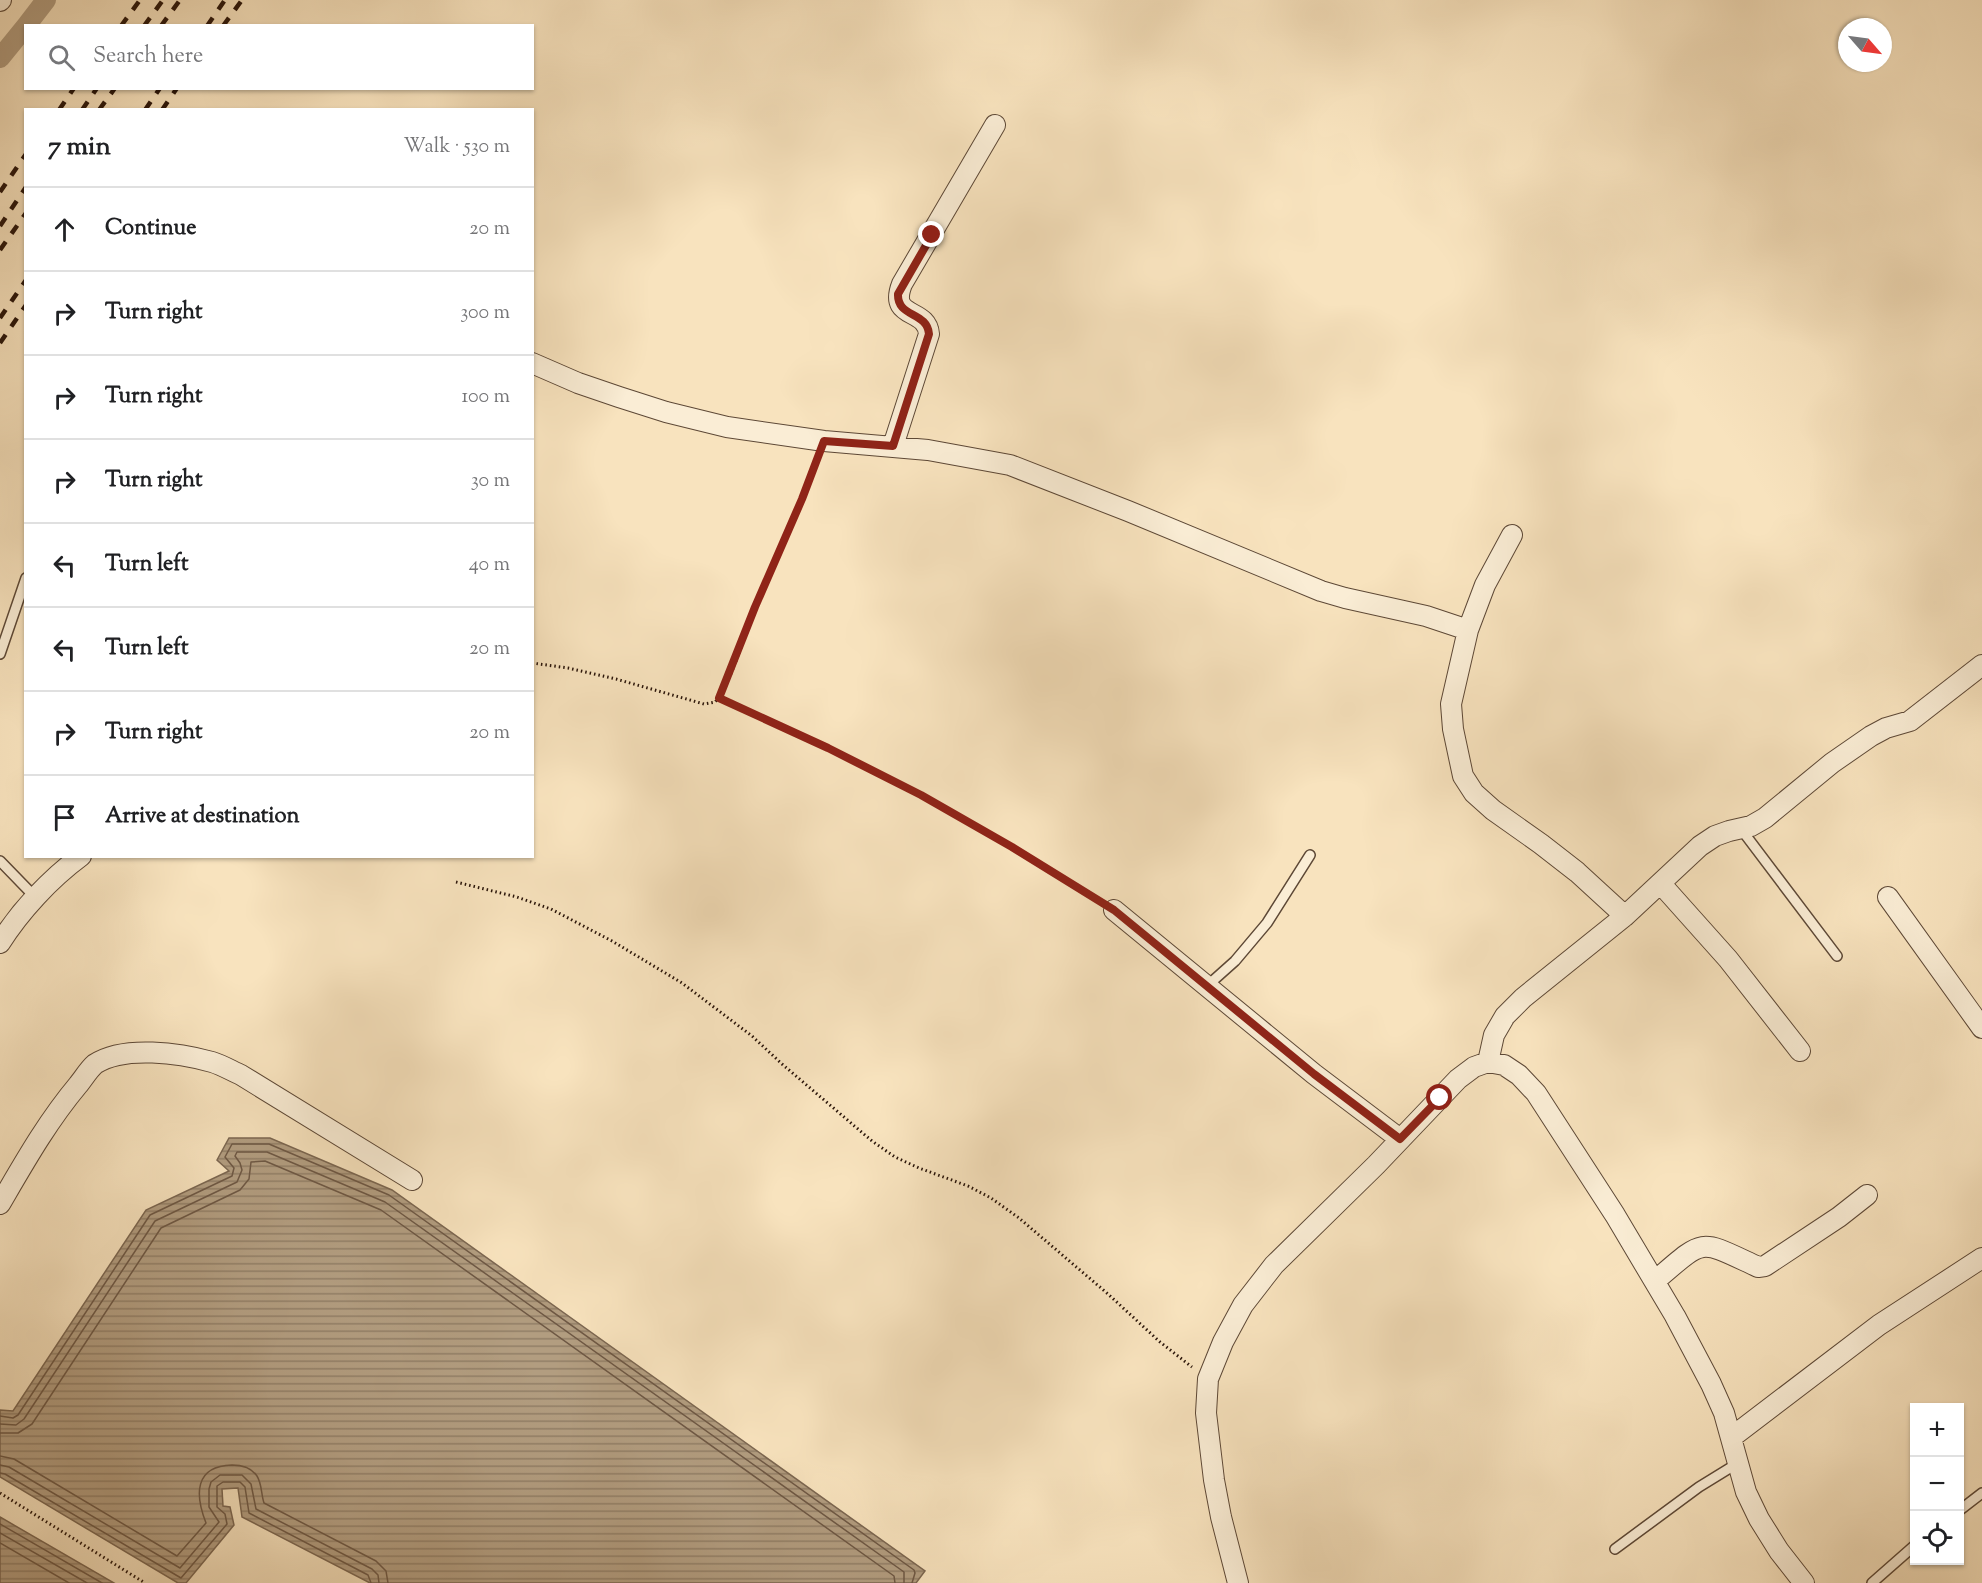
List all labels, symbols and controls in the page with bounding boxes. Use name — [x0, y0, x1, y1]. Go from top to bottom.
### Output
north arrow — [1838, 18, 1892, 72]
search box — [24, 24, 534, 90]
icon: search — [45, 41, 78, 74]
text: Search here — [93, 41, 203, 73]
text: 7 min — [48, 129, 111, 166]
text: Walk · 530 m — [403, 133, 510, 162]
icon: ahead — [48, 213, 81, 246]
text: Continue — [105, 213, 196, 245]
text: 20 m — [469, 215, 510, 244]
route end — [918, 221, 944, 247]
icon: right — [48, 297, 81, 330]
text: Turn right — [105, 297, 202, 329]
text: 300 m — [460, 299, 510, 328]
icon: right — [48, 381, 81, 414]
text: Turn right — [105, 381, 202, 413]
text: 100 m — [461, 383, 510, 412]
icon: right — [48, 465, 81, 498]
text: Turn right — [105, 465, 202, 497]
text: 30 m — [471, 467, 510, 496]
icon: left — [48, 549, 81, 582]
text: Turn left — [105, 549, 188, 581]
text: 40 m — [469, 551, 510, 580]
icon: left — [48, 633, 81, 666]
text: Turn left — [105, 633, 188, 665]
text: 20 m — [469, 635, 510, 664]
icon: right — [48, 717, 81, 750]
text: Turn right — [105, 717, 202, 749]
text: 20 m — [469, 719, 510, 748]
icon: arrive — [48, 801, 81, 834]
text: Arrive at destination — [105, 801, 300, 833]
route start — [1426, 1084, 1452, 1110]
map controls — [1910, 1403, 1964, 1565]
button: + — [1910, 1403, 1964, 1457]
button: − — [1910, 1457, 1964, 1511]
button: locate — [1910, 1511, 1964, 1565]

